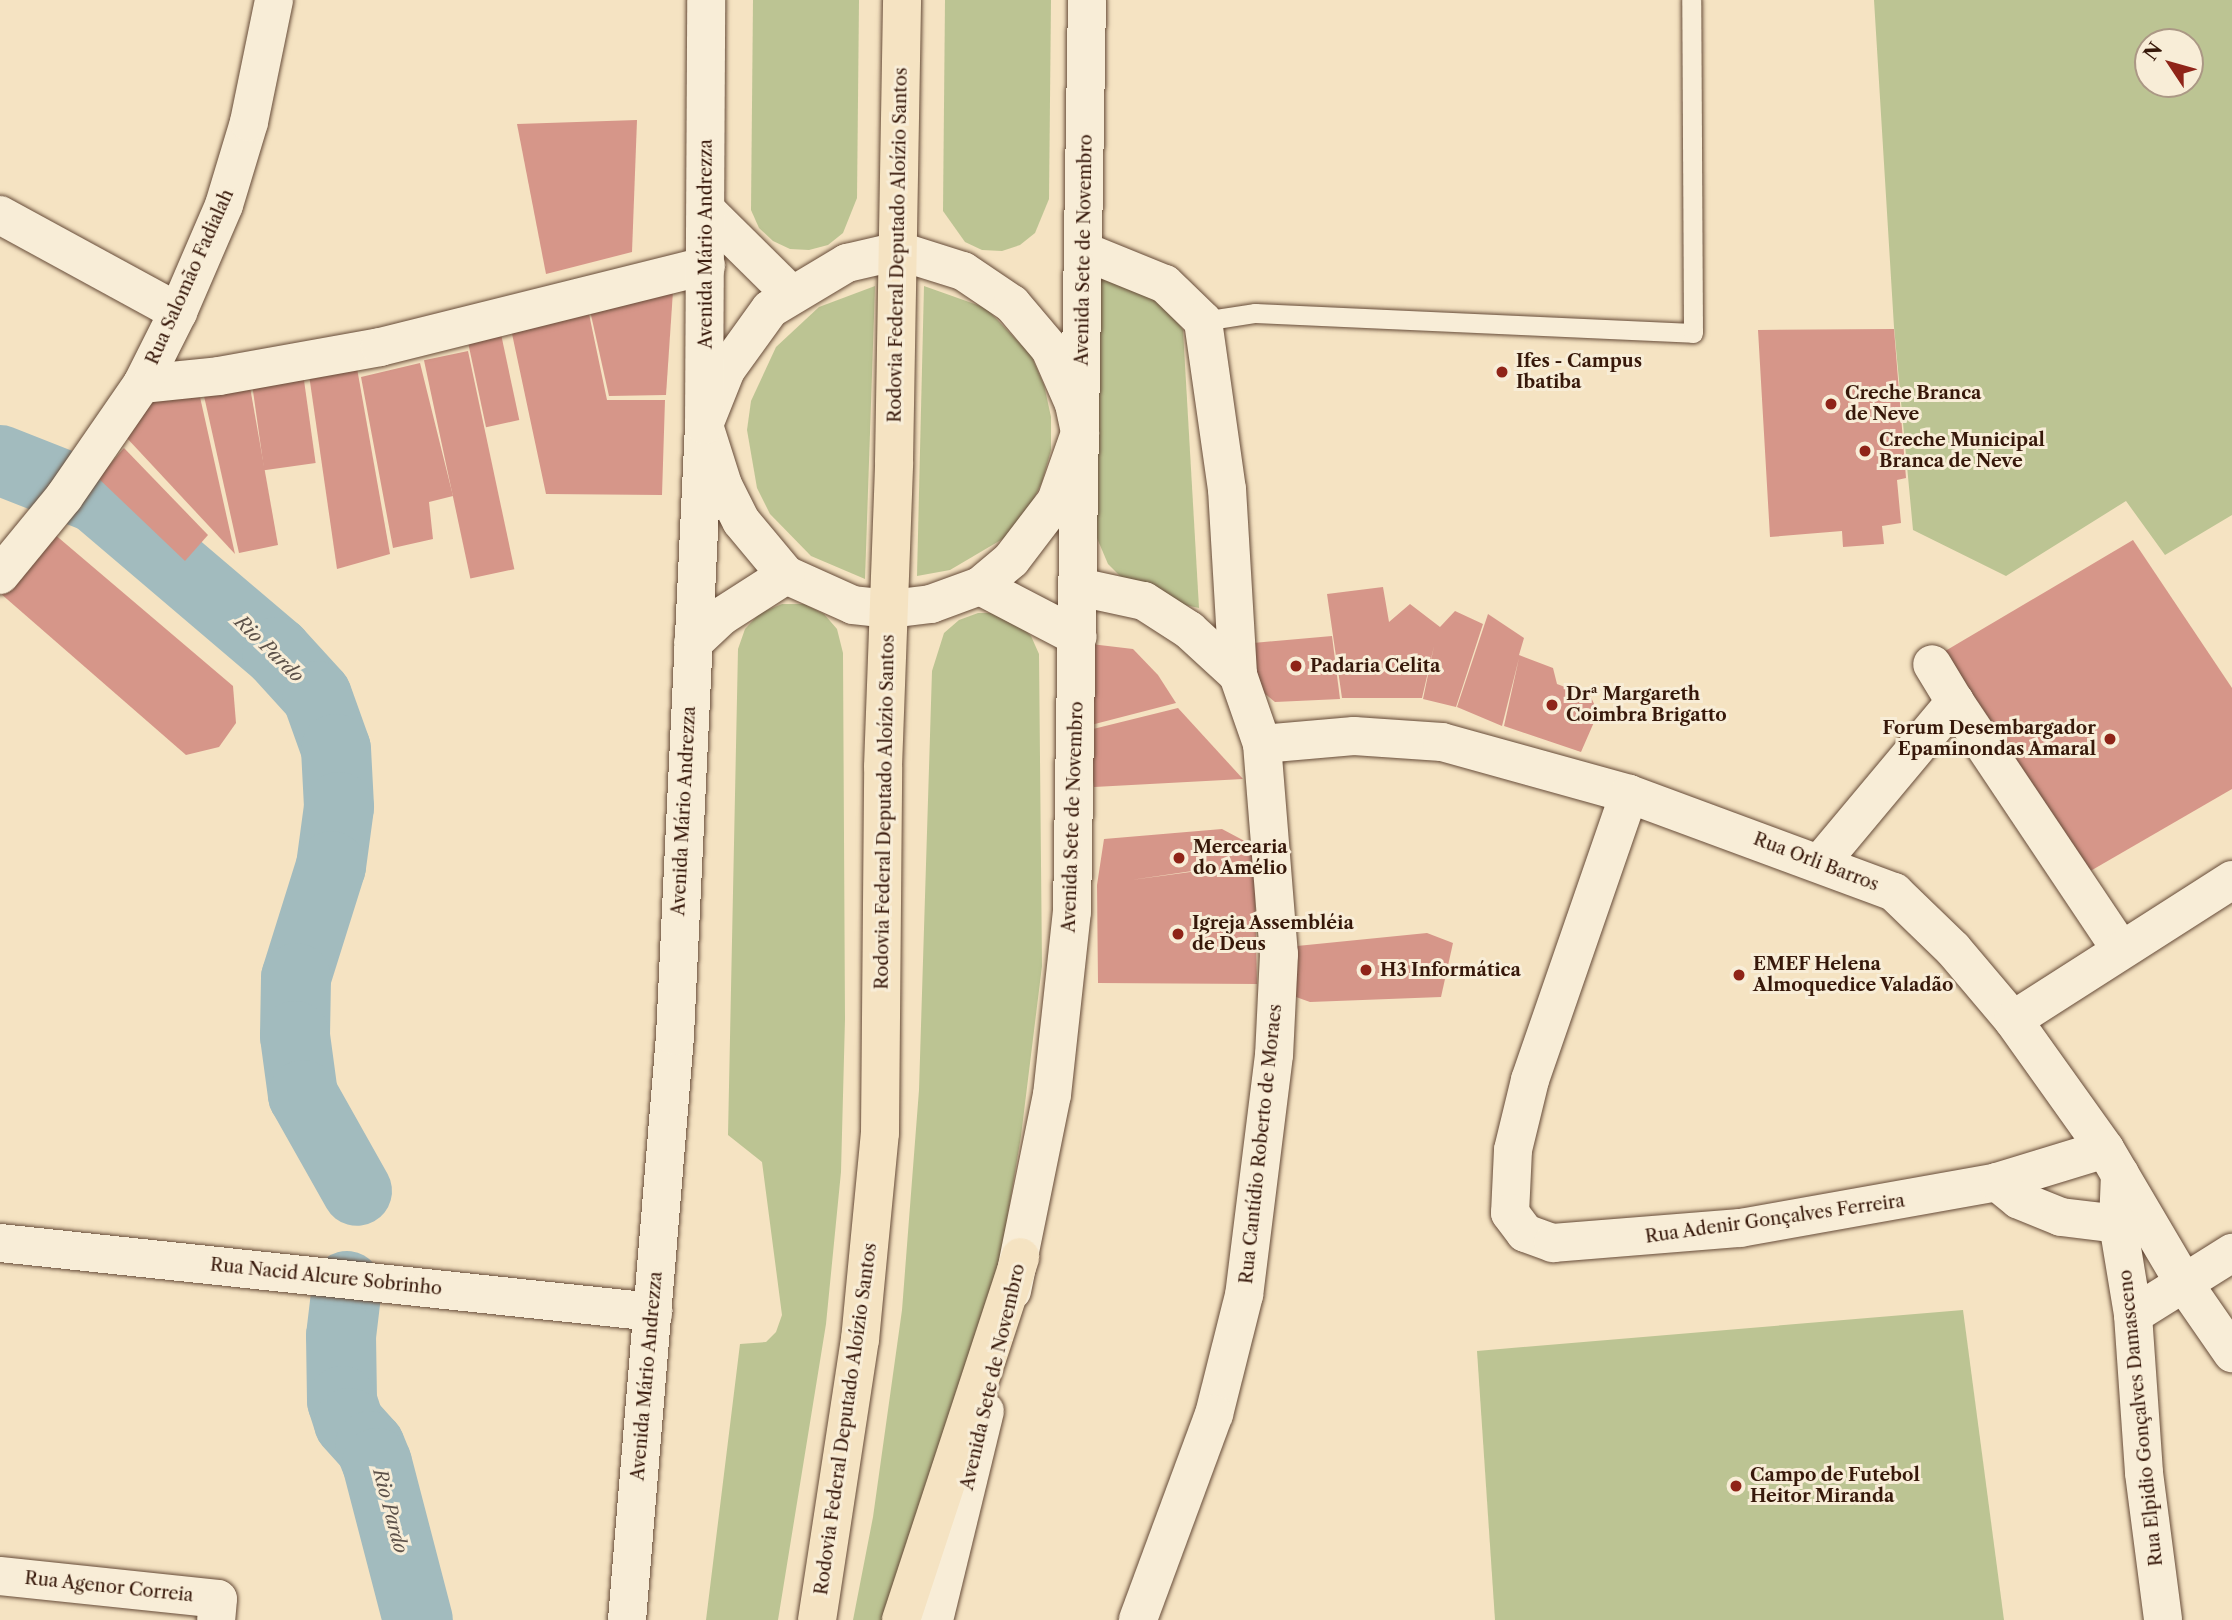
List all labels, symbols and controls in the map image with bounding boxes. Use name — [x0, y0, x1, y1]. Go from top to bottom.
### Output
north arrow — [2134, 28, 2204, 98]
text: N — [2139, 38, 2167, 65]
street label: Rodovia Federal Deputado Aloízio Santos — [884, 67, 912, 423]
street label: Avenida Sete de Novembro — [1071, 134, 1097, 366]
street label: Avenida Mário Andrezza — [695, 138, 717, 350]
street label: Rua Salomão Fadialah — [142, 186, 238, 368]
place label: Ifes - Campus Ibatiba — [1516, 351, 1642, 394]
marker: Ifes - Campus Ibatiba — [1494, 364, 1510, 380]
place label: Creche Branca de Neve — [1845, 383, 1981, 426]
marker: Creche Branca de Neve — [1823, 396, 1839, 412]
place label: Creche Municipal Branca de Neve — [1879, 430, 2045, 472]
marker: Creche Municipal Branca de Neve — [1857, 443, 1873, 459]
water label: Rio Pardo — [230, 611, 308, 687]
street label: Rodovia Federal Deputado Aloízio Santos — [871, 634, 899, 990]
place label: Padaria Celita — [1310, 655, 1441, 677]
marker: Padaria Celita — [1288, 658, 1304, 674]
place label: Drª Margareth Coimbra Brigatto — [1566, 684, 1727, 726]
marker: Drª Margareth Coimbra Brigatto — [1544, 697, 1560, 713]
street label: Avenida Sete de Novembro — [1058, 701, 1088, 933]
street label: Avenida Mário Andrezza — [668, 705, 700, 917]
place label: Forum Desembargador Epaminondas Amaral — [1883, 718, 2096, 760]
marker: Forum Desembargador Epaminondas Amaral — [2102, 731, 2118, 747]
street label: Rua Orli Barros — [1750, 828, 1882, 896]
place label: Mercearia do Amélio — [1193, 837, 1288, 880]
marker: Mercearia do Amélio — [1171, 850, 1187, 866]
place label: Igreja Assembléia de Deus — [1192, 913, 1355, 956]
marker: Igreja Assembléia de Deus — [1170, 926, 1186, 942]
place label: EMEF Helena Almoquedice Valadão — [1753, 954, 1954, 996]
place label: H3 Informática — [1380, 959, 1521, 981]
marker: H3 Informática — [1358, 962, 1374, 978]
marker: EMEF Helena Almoquedice Valadão — [1731, 967, 1747, 983]
street label: Rua Cantídio Roberto de Moraes — [1236, 1003, 1286, 1285]
street label: Rua Adenir Gonçalves Ferreira — [1643, 1190, 1907, 1248]
street label: Rodovia Federal Deputado Aloízio Santos — [811, 1241, 881, 1597]
street label: Rua Nacid Alcure Sobrinho — [209, 1254, 443, 1300]
street label: Avenida Sete de Novembro — [956, 1262, 1030, 1492]
street label: Rua Elpidio Gonçalves Damasceno — [2115, 1269, 2167, 1567]
street label: Avenida Mário Andrezza — [627, 1270, 667, 1482]
place label: Campo de Futebol Heitor Miranda — [1750, 1465, 1920, 1508]
water label: Rio Pardo — [368, 1466, 412, 1556]
marker: Campo de Futebol Heitor Miranda — [1728, 1478, 1744, 1494]
street label: Rua Agenor Correia — [23, 1567, 195, 1607]

